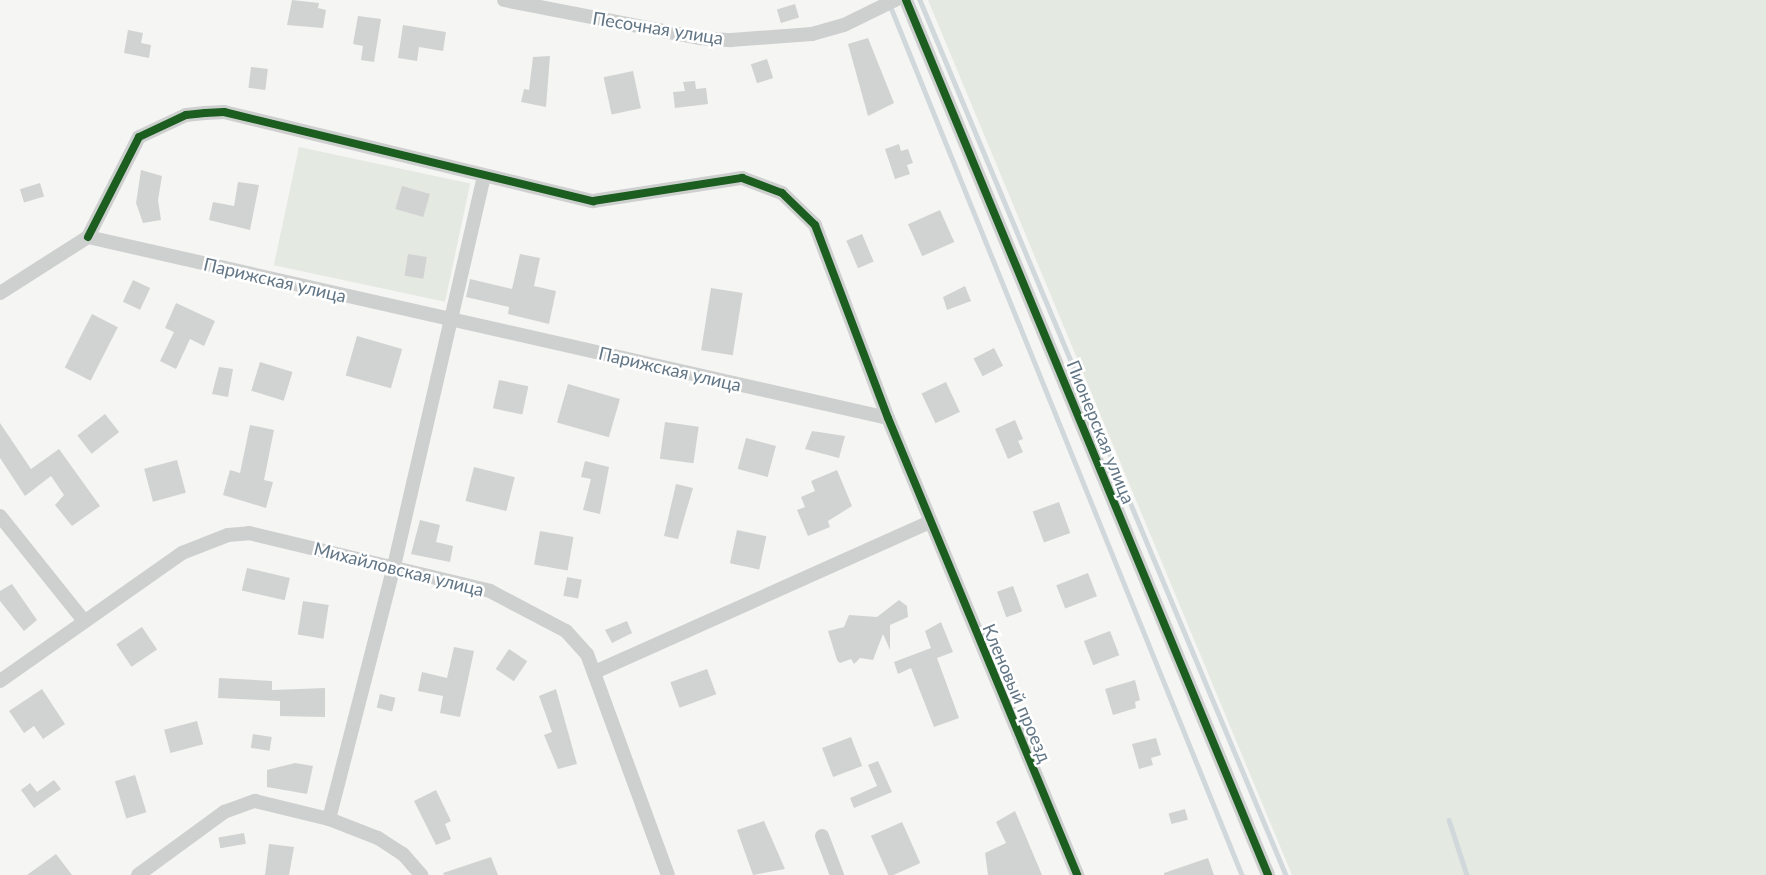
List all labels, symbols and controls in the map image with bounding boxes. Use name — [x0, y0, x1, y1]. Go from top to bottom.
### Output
street label: Песочная улица — [591, 7, 725, 49]
street label: Парижская улица — [202, 253, 348, 307]
street label: Парижская улица — [597, 342, 743, 396]
street label: Пионерская улица — [1062, 357, 1140, 507]
street label: Михайловская улица — [312, 537, 486, 601]
street label: Кленовый проезд — [978, 620, 1056, 766]

